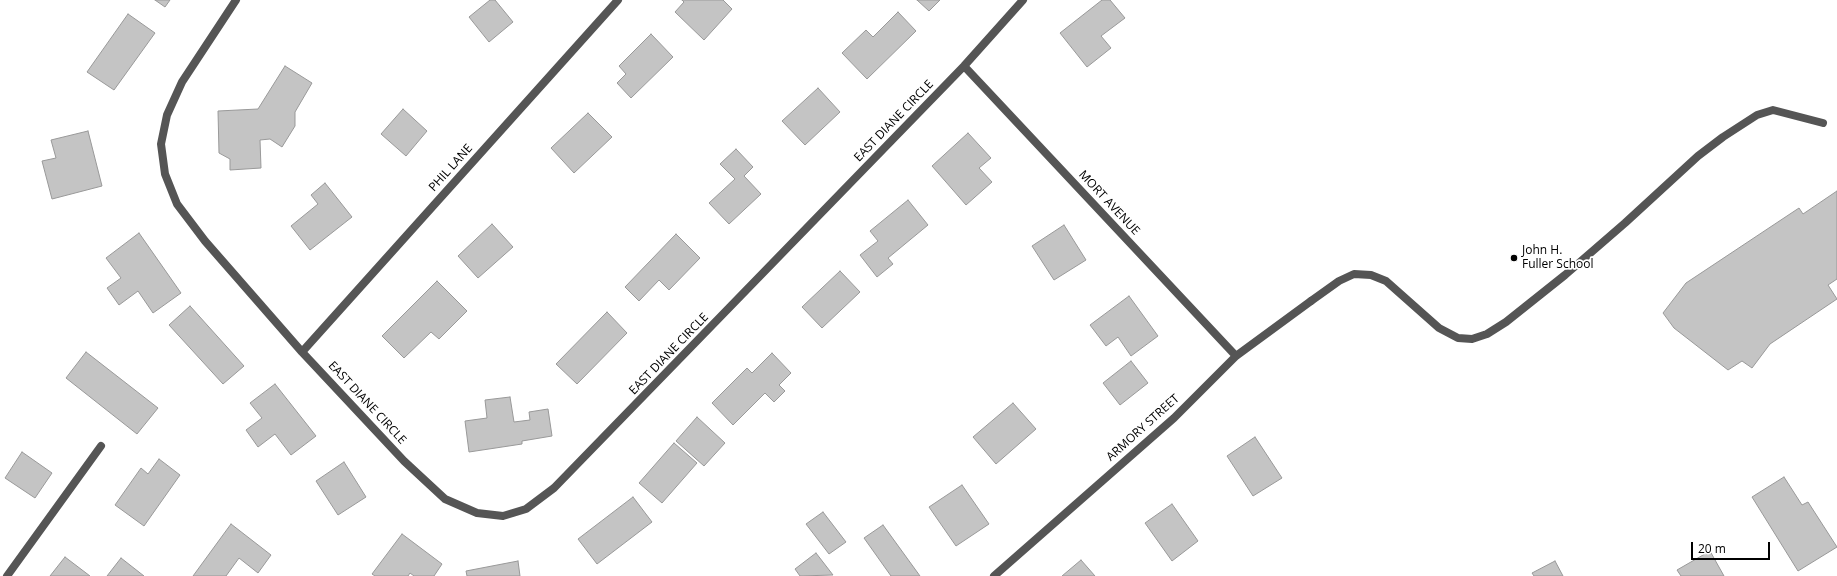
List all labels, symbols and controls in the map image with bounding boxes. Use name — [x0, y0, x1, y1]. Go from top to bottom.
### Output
street label: EAST DIANE CIRCLE — [851, 77, 937, 165]
street label: PHIL LANE — [426, 141, 476, 195]
street label: MORT AVENUE — [1075, 168, 1143, 238]
place label: John H. Fuller School — [1522, 244, 1594, 272]
marker: John H. Fuller School — [1509, 253, 1519, 263]
street label: EAST DIANE CIRCLE — [626, 310, 712, 398]
street label: EAST DIANE CIRCLE — [325, 359, 409, 447]
street label: ARMORY STREET — [1104, 392, 1182, 464]
scale bar — [1693, 534, 1772, 560]
text: 20 m — [1698, 540, 1726, 557]

